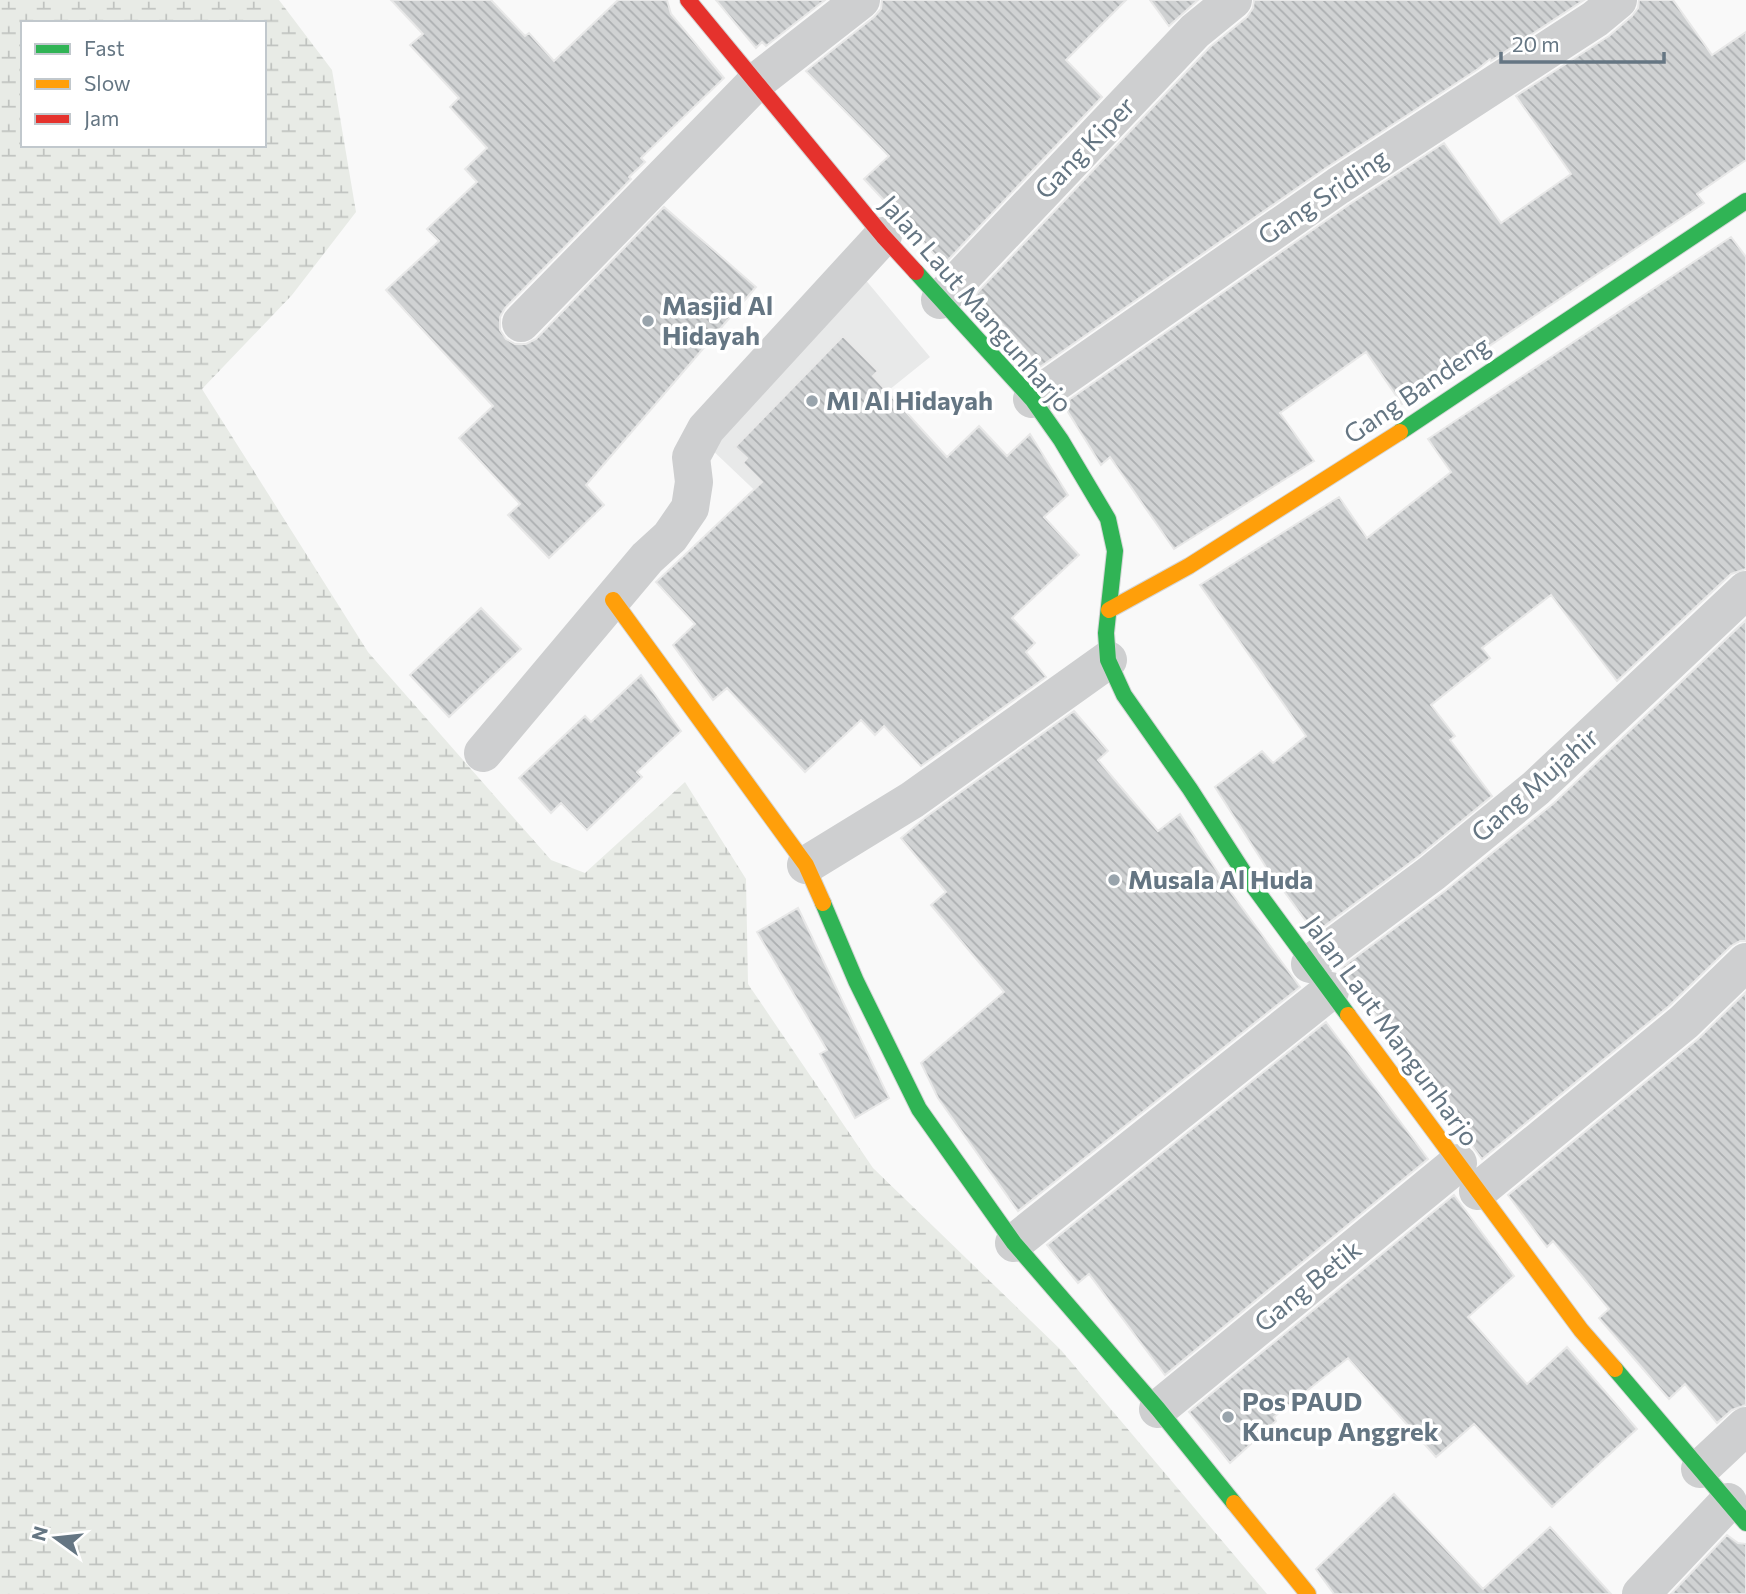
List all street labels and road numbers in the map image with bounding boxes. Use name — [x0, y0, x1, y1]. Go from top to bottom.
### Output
street label: Gang Kiper — [1028, 89, 1140, 205]
street label: Gang Sriding — [1251, 141, 1393, 250]
street label: Jalan Laut Mangunharjo — [874, 188, 1080, 418]
street label: Gang Bandeng — [1337, 328, 1495, 449]
street label: Gang Mujahir — [1464, 720, 1604, 847]
street label: Jalan Laut Mangunharjo — [1298, 909, 1486, 1152]
street label: Gang Betik — [1247, 1232, 1367, 1337]

